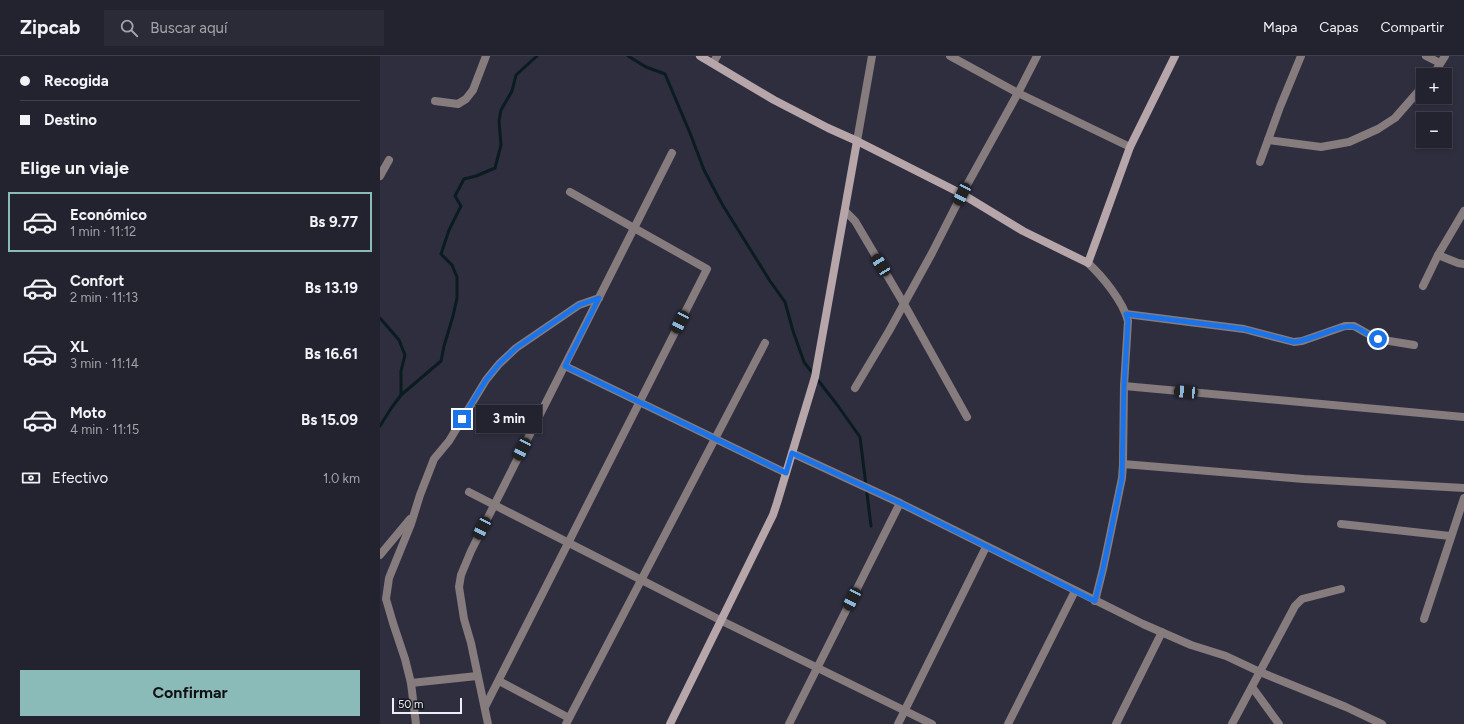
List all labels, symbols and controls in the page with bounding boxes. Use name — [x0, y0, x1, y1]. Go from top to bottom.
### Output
search box — [104, 10, 384, 46]
text: Zipcab — [20, 16, 80, 39]
icon: search — [118, 17, 140, 39]
text: Buscar aquí — [150, 19, 227, 37]
text: Mapa — [1263, 19, 1297, 36]
text: Capas — [1319, 19, 1358, 36]
text: Compartir — [1380, 19, 1444, 36]
map controls — [1416, 68, 1452, 148]
button: + — [1416, 68, 1452, 104]
text: Recogida — [44, 72, 109, 90]
text: Destino — [44, 111, 97, 129]
button: − — [1416, 112, 1452, 148]
text: Elige un viaje — [20, 157, 129, 179]
car — [951, 181, 973, 207]
icon: car — [22, 204, 58, 240]
text: Económico — [70, 206, 147, 224]
text: Bs 9.77 — [309, 213, 358, 231]
text: 1 min · 11:12 — [70, 224, 136, 239]
car — [870, 252, 892, 278]
icon: car — [22, 270, 58, 306]
text: Confort — [70, 272, 124, 290]
text: Bs 13.19 — [305, 279, 358, 297]
text: 2 min · 11:13 — [70, 290, 138, 305]
car — [669, 309, 691, 335]
route start — [1369, 330, 1387, 348]
icon: car — [22, 336, 58, 372]
text: XL — [70, 338, 88, 356]
text: Bs 16.61 — [304, 345, 358, 363]
text: 3 min · 11:14 — [70, 356, 139, 371]
car — [1174, 385, 1198, 399]
icon: car — [22, 402, 58, 438]
text: Moto — [70, 404, 106, 422]
callout: 3 min — [476, 405, 542, 433]
route end — [453, 410, 471, 428]
text: Bs 15.09 — [301, 411, 358, 429]
text: 3 min — [493, 411, 525, 426]
text: 4 min · 11:15 — [70, 422, 139, 437]
car — [511, 436, 533, 462]
icon: cash — [20, 467, 42, 489]
text: Efectivo — [52, 469, 108, 487]
text: 1.0 km — [323, 471, 360, 486]
car — [471, 515, 493, 541]
car — [841, 586, 863, 612]
button: Confirmar — [20, 670, 360, 716]
scale bar — [392, 696, 462, 715]
text: 50 m — [398, 698, 423, 711]

